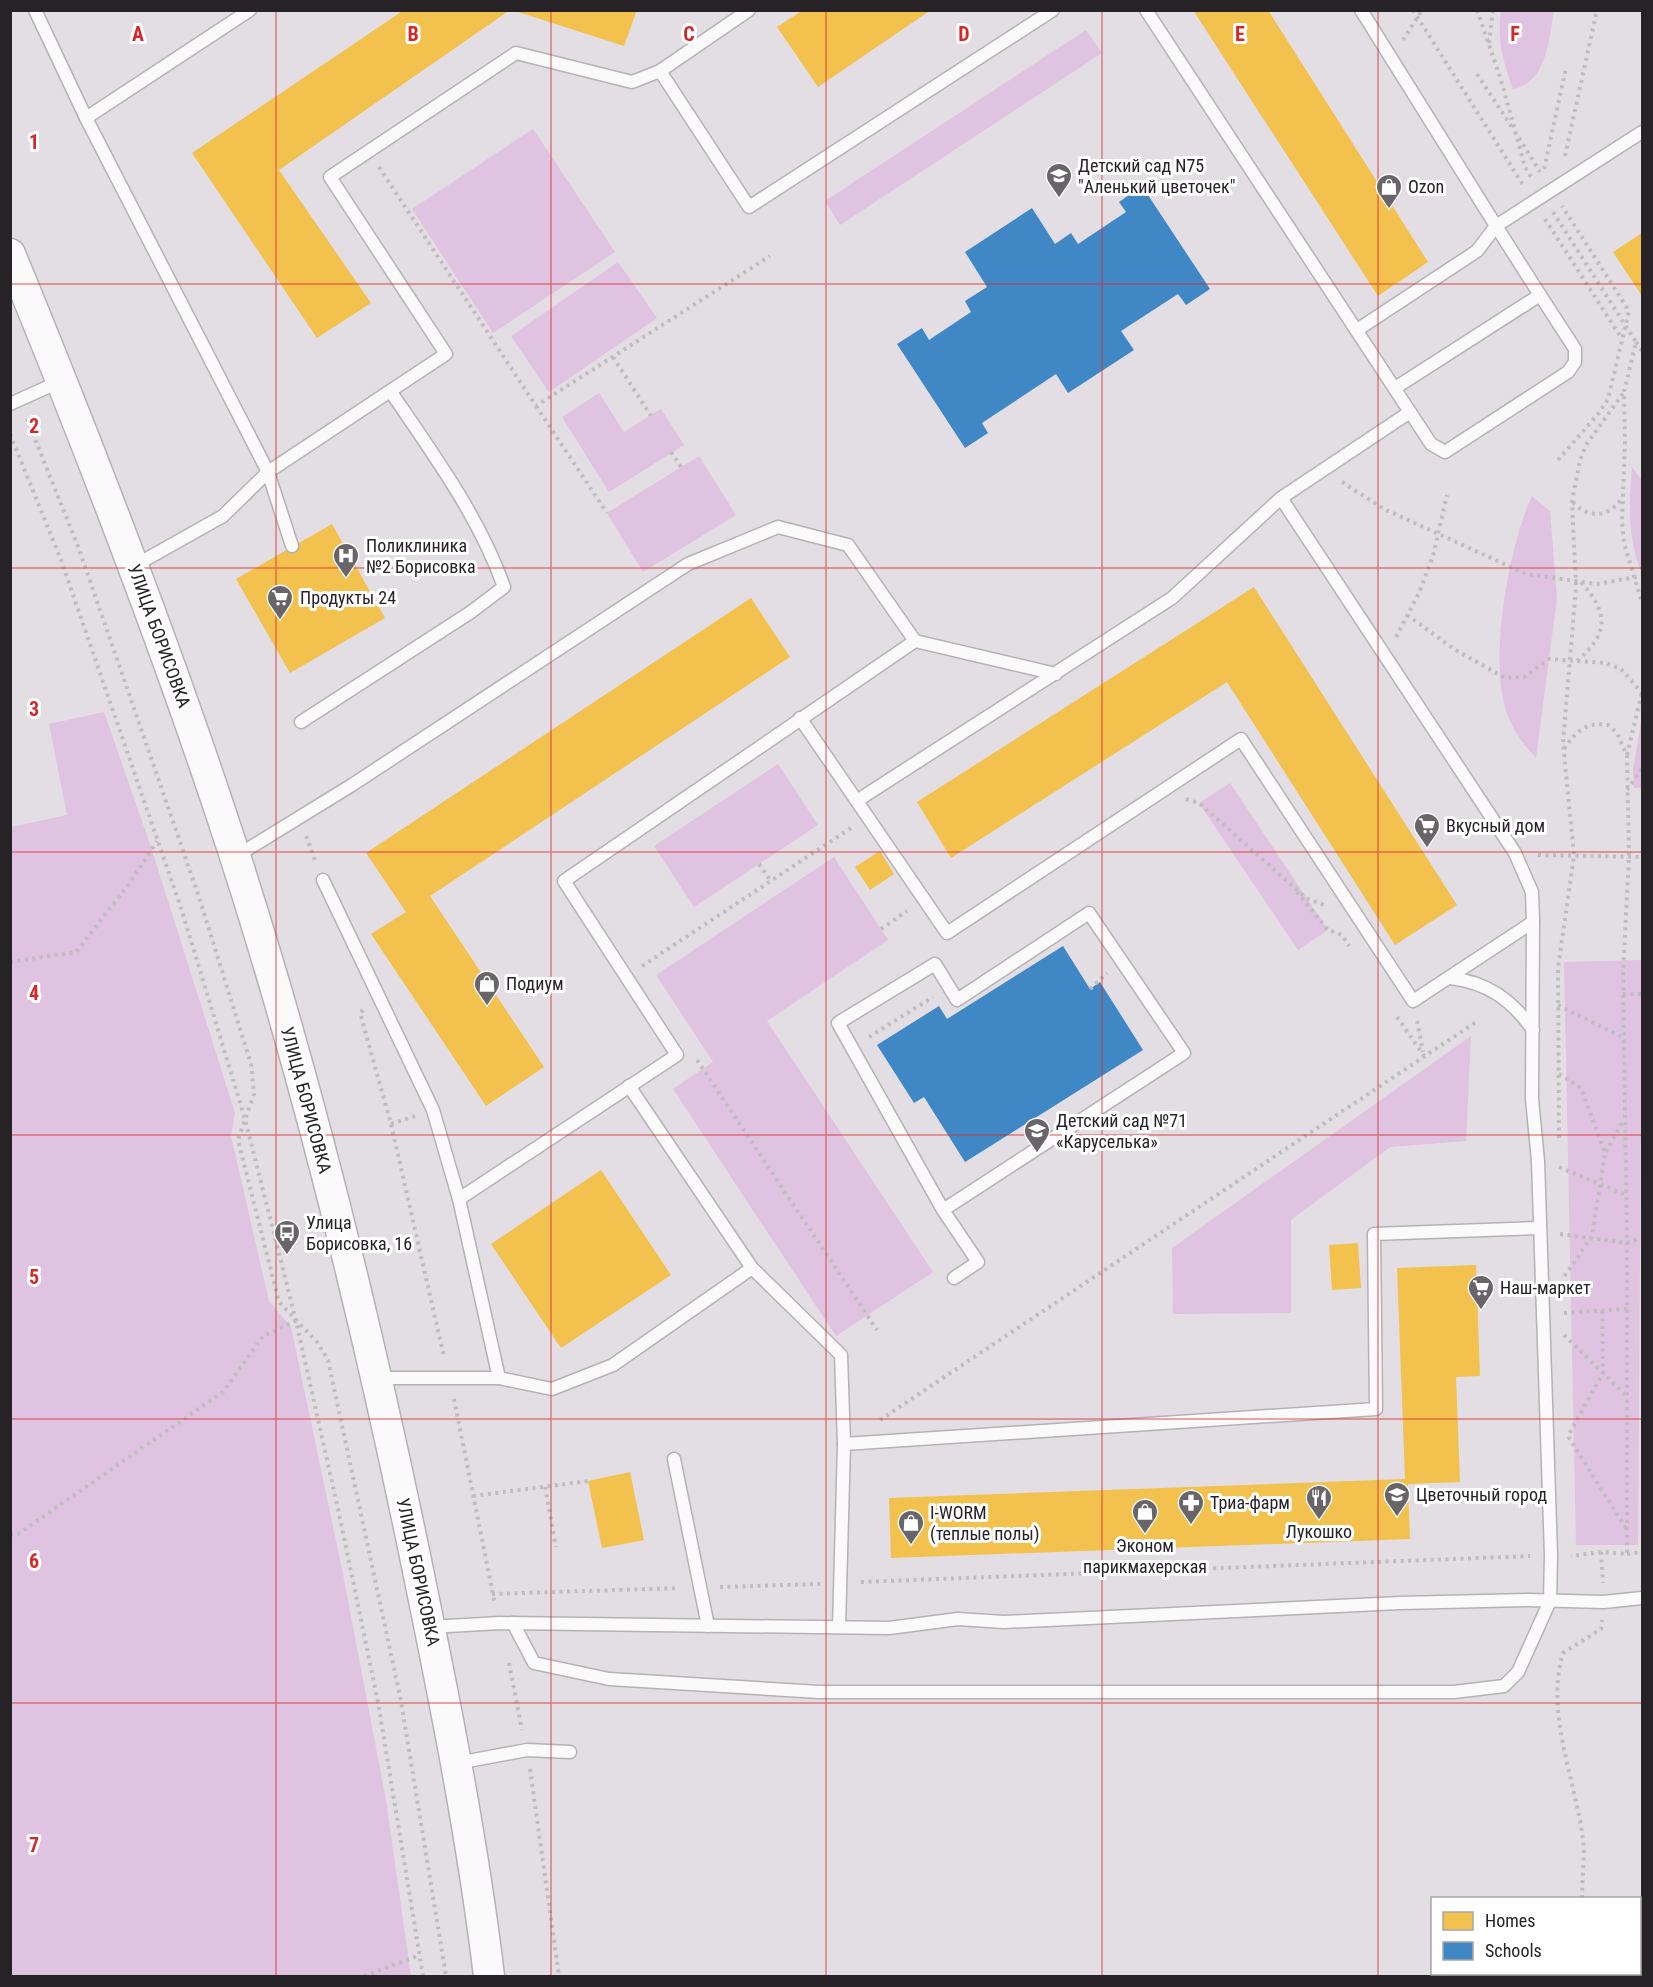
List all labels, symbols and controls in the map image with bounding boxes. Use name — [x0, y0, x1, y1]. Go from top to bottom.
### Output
text: A — [132, 22, 144, 46]
text: B — [407, 22, 419, 46]
text: C — [683, 22, 695, 46]
text: D — [958, 22, 970, 46]
text: E — [1235, 22, 1245, 46]
text: F — [1510, 22, 1520, 46]
text: 1 — [29, 130, 39, 154]
place label: Детский сад N75 "Аленький цветочек" — [1078, 155, 1235, 197]
school or university icon: Детский сад N75 "Аленький цветочек" — [1044, 161, 1074, 199]
shop icon: Ozon — [1374, 172, 1404, 210]
place label: Ozon — [1408, 176, 1444, 197]
text: 2 — [29, 414, 39, 438]
place label: Поликлиника №2 Борисовка — [366, 535, 476, 577]
hospital icon: Поликлиника №2 Борисовка — [331, 541, 361, 579]
street label: УЛИЦА БОРИСОВКА — [124, 561, 195, 711]
supermarket icon: Продукты 24 — [265, 583, 295, 621]
place label: Продукты 24 — [300, 587, 396, 608]
text: 3 — [29, 697, 39, 721]
supermarket icon: Вкусный дом — [1412, 811, 1442, 849]
place label: Вкусный дом — [1446, 815, 1545, 836]
shop icon: Подиум — [472, 969, 502, 1007]
place label: Подиум — [506, 973, 564, 994]
text: 4 — [29, 981, 39, 1005]
street label: УЛИЦА БОРИСОВКА — [277, 1024, 336, 1176]
place label: Детский сад №71 «Каруселька» — [1056, 1110, 1187, 1152]
school or university icon: Детский сад №71 «Каруселька» — [1022, 1116, 1052, 1154]
place label: Улица Борисовка, 16 — [306, 1212, 412, 1254]
bus stop icon: Улица Борисовка, 16 — [272, 1218, 302, 1256]
text: 5 — [29, 1265, 39, 1289]
supermarket icon: Наш-маркет — [1466, 1273, 1496, 1311]
place label: Наш-маркет — [1500, 1277, 1591, 1298]
school or university icon: Цветочный город — [1382, 1480, 1412, 1518]
restaurant icon: Лукошко — [1304, 1483, 1334, 1521]
place label: Цветочный город — [1416, 1484, 1547, 1505]
pharmacy icon: Триа-фарм — [1176, 1488, 1206, 1526]
place label: Триа-фарм — [1210, 1492, 1290, 1513]
street label: УЛИЦА БОРИСОВКА — [393, 1496, 445, 1649]
shop icon: Эконом парикмахерская — [1130, 1497, 1160, 1535]
place label: I-WORM (теплые полы) — [930, 1502, 1039, 1545]
shop icon: I-WORM (теплые полы) — [896, 1508, 926, 1546]
place label: Лукошко — [1286, 1521, 1352, 1542]
place label: Эконом парикмахерская — [1083, 1535, 1207, 1577]
text: 6 — [29, 1549, 39, 1573]
text: 7 — [29, 1833, 39, 1857]
legend — [1431, 1897, 1641, 1975]
text: Homes — [1485, 1910, 1535, 1931]
text: Schools — [1485, 1940, 1542, 1961]

